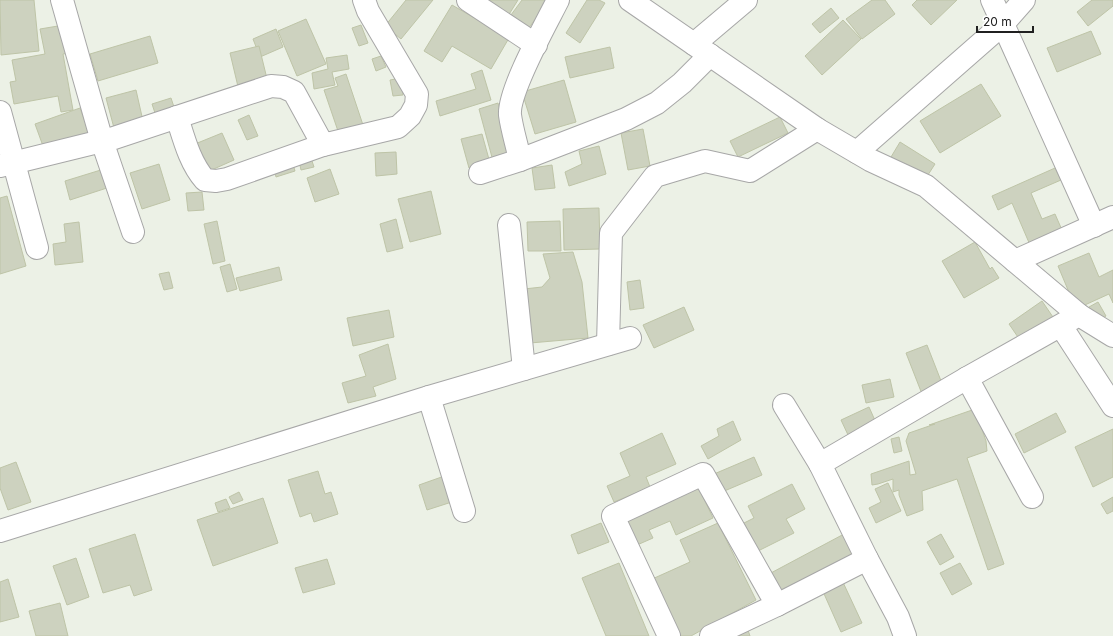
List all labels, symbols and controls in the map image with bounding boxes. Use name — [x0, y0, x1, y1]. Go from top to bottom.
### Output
scale bar — [977, 8, 1033, 34]
text: 20 m — [983, 14, 1012, 29]

